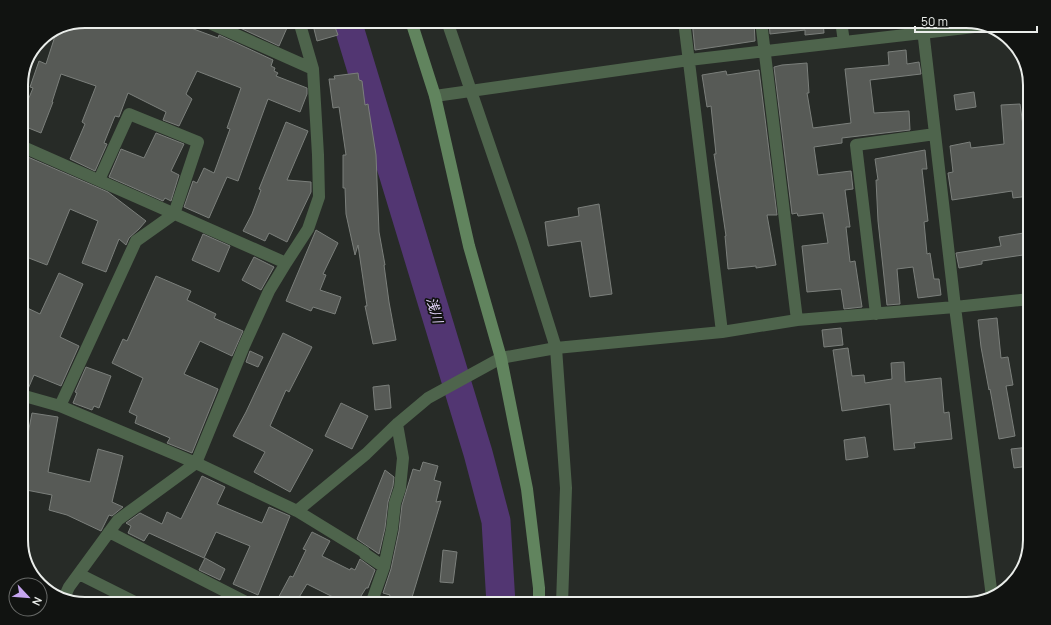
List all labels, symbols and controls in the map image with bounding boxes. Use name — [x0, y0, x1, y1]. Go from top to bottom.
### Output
scale bar — [915, 8, 1037, 34]
text: 50 m — [921, 13, 948, 30]
water label: 浅川 — [423, 295, 448, 327]
north arrow — [8, 577, 48, 617]
text: N — [29, 595, 46, 609]

